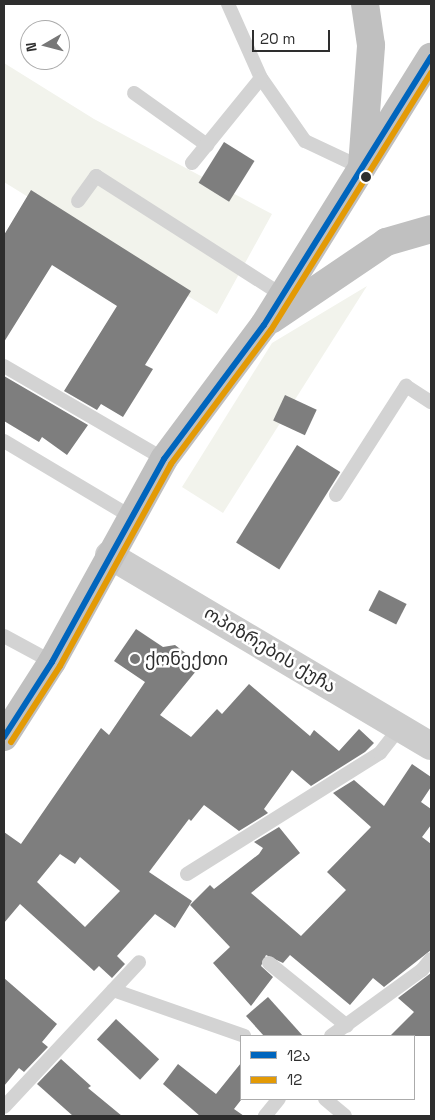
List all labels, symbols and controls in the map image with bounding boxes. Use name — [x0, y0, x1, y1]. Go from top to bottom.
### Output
north arrow — [20, 20, 70, 70]
scale bar — [255, 20, 332, 52]
text: 20 m — [260, 29, 295, 48]
text: N — [22, 41, 41, 53]
unlabelled marker — [361, 172, 371, 182]
street label: ოპიზრების ქუჩა — [200, 602, 340, 698]
place label: ქონექთი — [145, 648, 228, 670]
marker: ქონექთი — [129, 653, 141, 665]
legend — [240, 1035, 415, 1100]
text: 12ა — [287, 1046, 311, 1065]
text: 12 — [287, 1070, 302, 1089]

